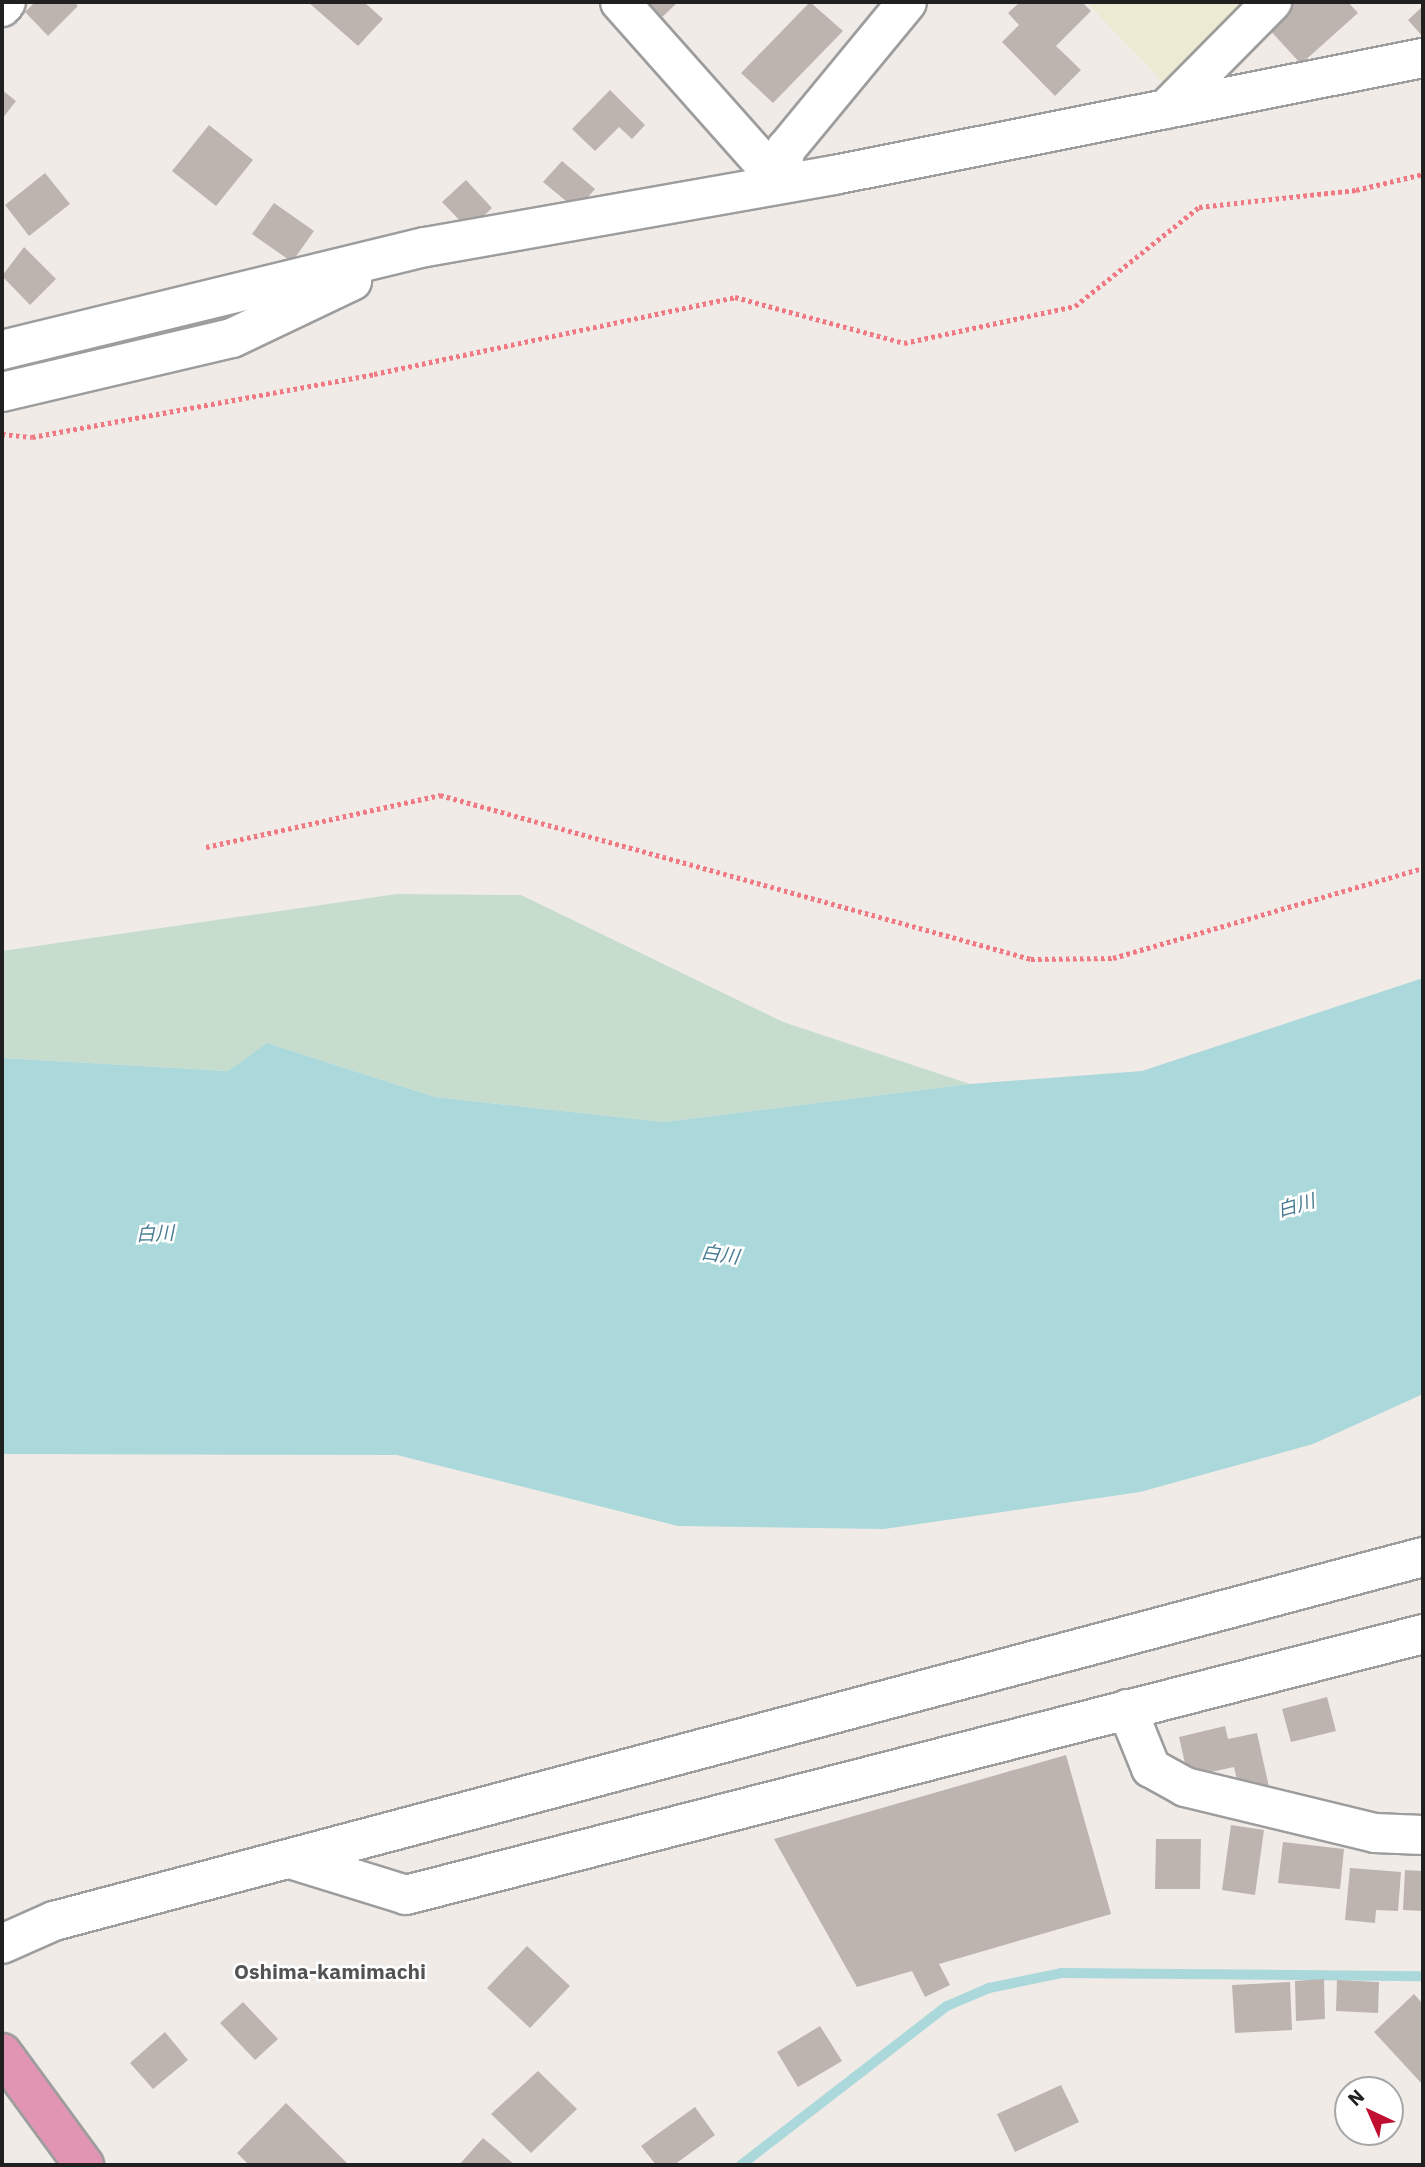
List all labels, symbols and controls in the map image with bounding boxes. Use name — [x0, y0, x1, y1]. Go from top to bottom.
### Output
water label: 白川 — [1275, 1190, 1317, 1222]
water label: 白川 — [136, 1222, 174, 1246]
water label: 白川 — [700, 1241, 740, 1269]
district label: Oshima-kamimachi — [234, 1958, 426, 1984]
north arrow — [1334, 2076, 1404, 2146]
text: N — [1343, 2084, 1369, 2111]

